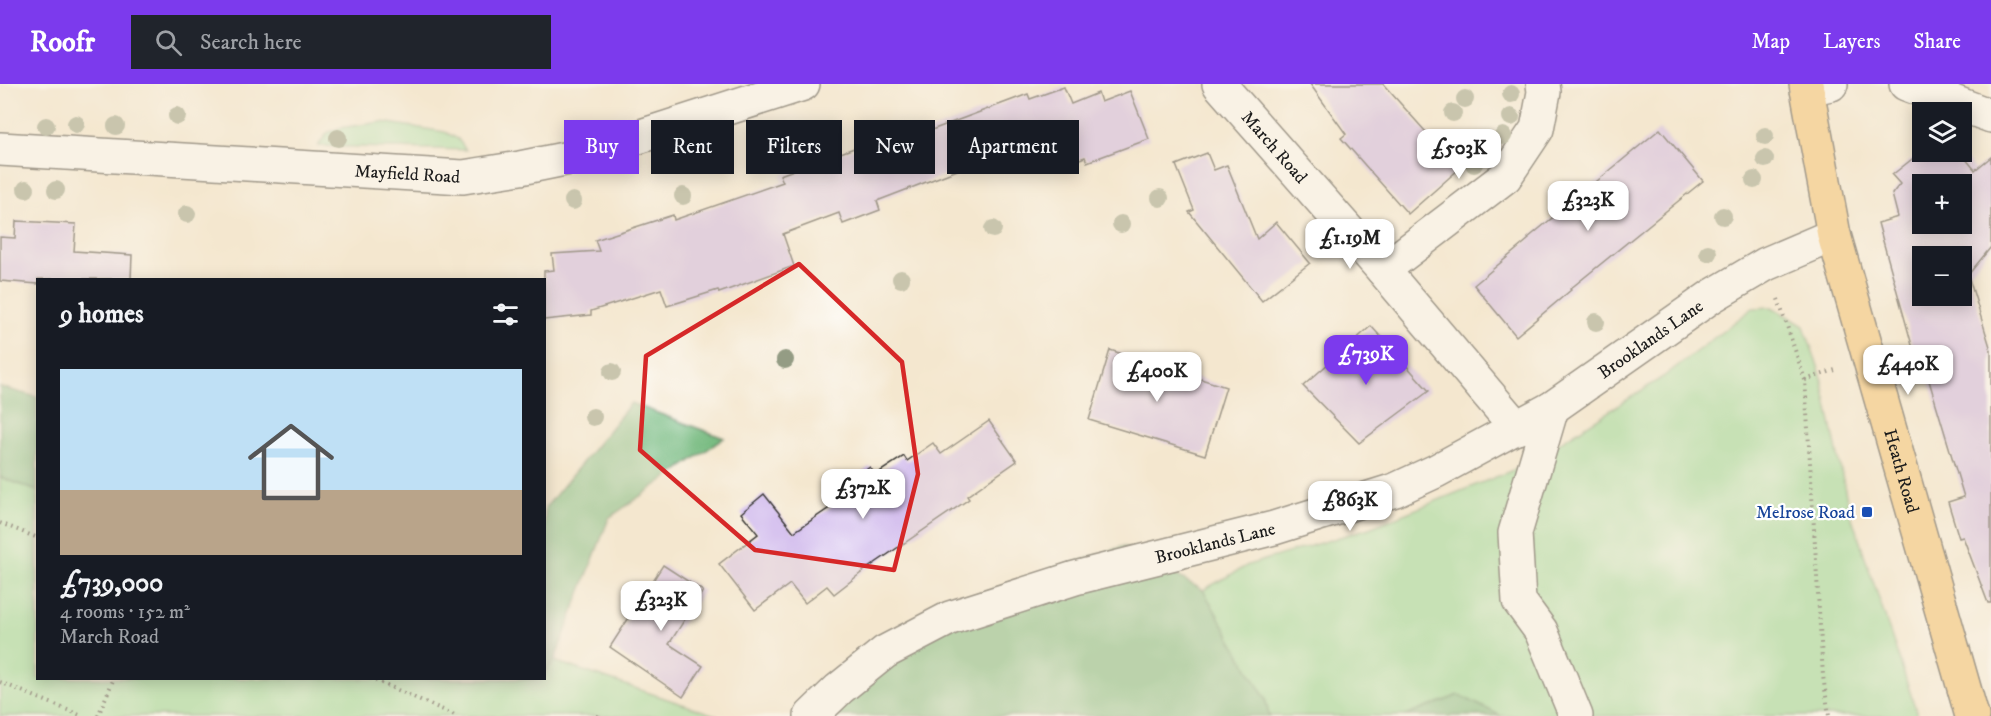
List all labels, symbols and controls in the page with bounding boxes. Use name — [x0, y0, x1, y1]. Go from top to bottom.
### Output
search box — [131, 15, 551, 69]
text: Roofr — [30, 25, 95, 60]
icon: search — [152, 26, 185, 59]
text: Search here — [200, 29, 302, 56]
text: Map — [1751, 29, 1790, 55]
text: Layers — [1823, 29, 1881, 55]
text: Share — [1914, 29, 1961, 55]
map controls — [1912, 102, 1972, 306]
button: layers — [1912, 102, 1972, 162]
street label: March Road — [1236, 107, 1312, 188]
chip: Buy — [564, 120, 639, 174]
chip: Rent — [651, 120, 734, 174]
chip: Filters — [746, 120, 842, 174]
chip: New — [854, 120, 935, 174]
chip: Apartment — [947, 120, 1079, 174]
pin: £503K — [1417, 129, 1501, 180]
text: £503K — [1431, 136, 1487, 161]
street label: Mayfield Road — [354, 160, 461, 189]
button: + — [1912, 174, 1972, 234]
pin: £323K — [1546, 181, 1630, 232]
text: £323K — [1562, 188, 1614, 213]
pin: £1.19M — [1301, 219, 1399, 270]
text: £1.19M — [1319, 226, 1381, 251]
button: − — [1912, 246, 1972, 306]
street label: Brooklands Lane — [1594, 296, 1708, 384]
text: 9 homes — [60, 298, 144, 331]
icon: filters — [489, 298, 522, 331]
pin: £739K — [1324, 335, 1408, 386]
text: £739K — [1338, 342, 1394, 367]
pin: £440K — [1866, 345, 1950, 396]
pin: £400K — [1115, 352, 1199, 403]
text: £440K — [1877, 352, 1939, 377]
text: £400K — [1127, 359, 1187, 384]
icon: home — [237, 408, 345, 516]
street label: Heath Road — [1878, 427, 1923, 516]
pin: £372K — [821, 469, 905, 520]
text: £372K — [835, 476, 891, 501]
pin: £863K — [1308, 481, 1392, 532]
text: £863K — [1322, 488, 1378, 513]
place label: Melrose Road — [1756, 502, 1855, 524]
marker: Melrose Road — [1860, 505, 1874, 519]
street label: Brooklands Lane — [1153, 518, 1278, 569]
text: £739,000 — [60, 567, 163, 600]
pin: £323K — [619, 581, 703, 632]
text: £323K — [635, 588, 687, 613]
text: 4 rooms · 152 m² — [60, 600, 190, 625]
text: March Road — [60, 625, 159, 650]

